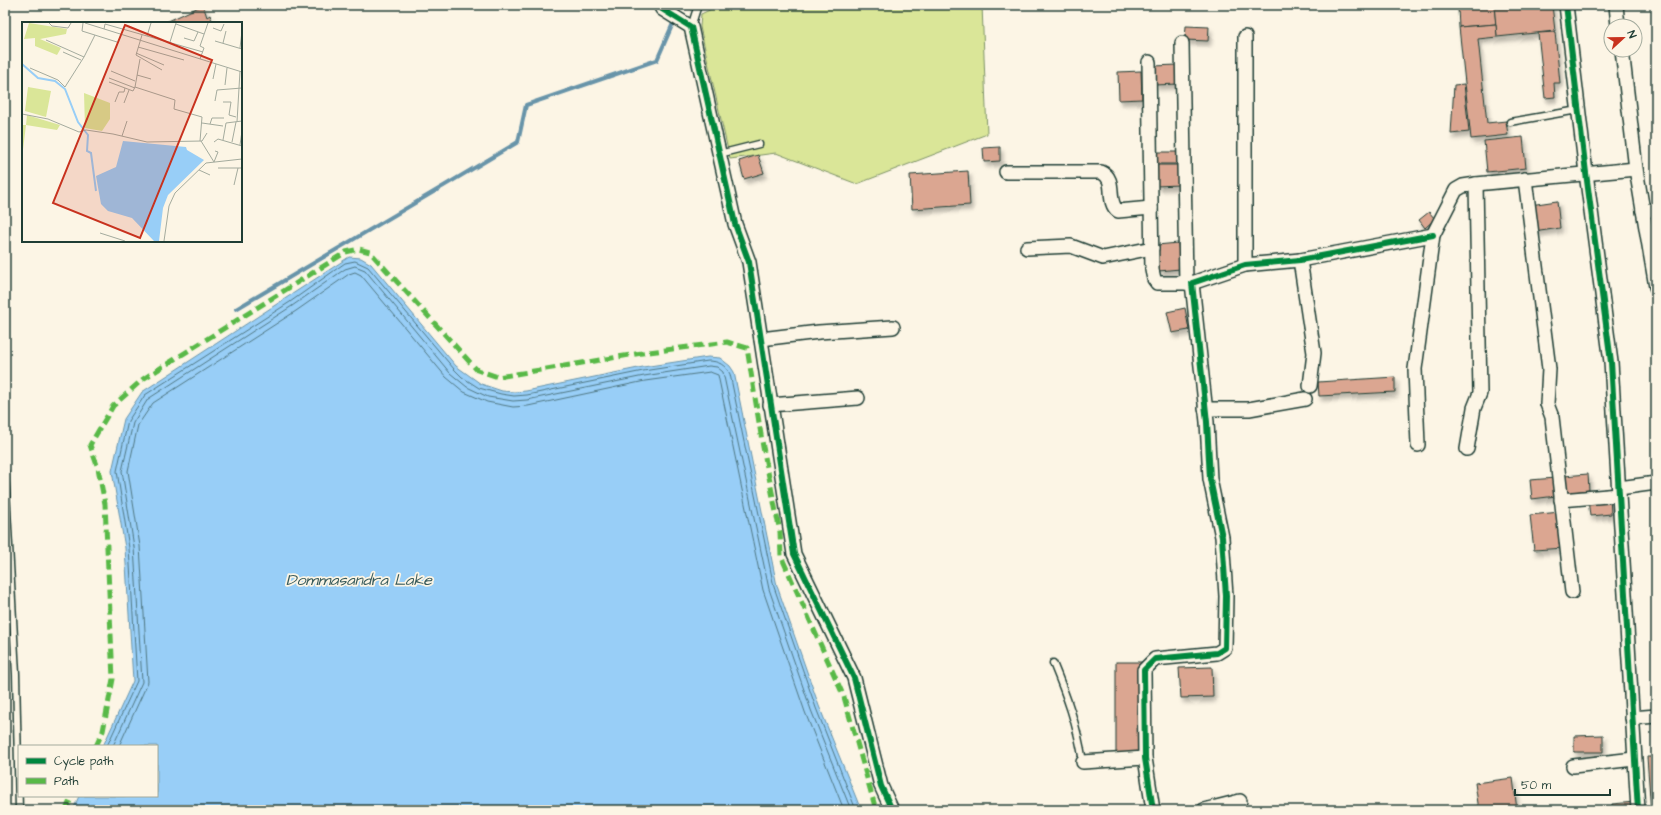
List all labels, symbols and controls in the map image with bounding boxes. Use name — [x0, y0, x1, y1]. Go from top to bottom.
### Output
north arrow — [1603, 18, 1643, 58]
inset map — [22, 22, 242, 242]
text: N — [1624, 28, 1640, 41]
water label: Dommasandra Lake — [286, 569, 433, 591]
legend — [18, 745, 158, 797]
text: Cycle path — [54, 753, 113, 771]
scale bar — [1515, 771, 1610, 797]
text: Path — [54, 773, 79, 790]
text: 50 m — [1521, 777, 1552, 794]

